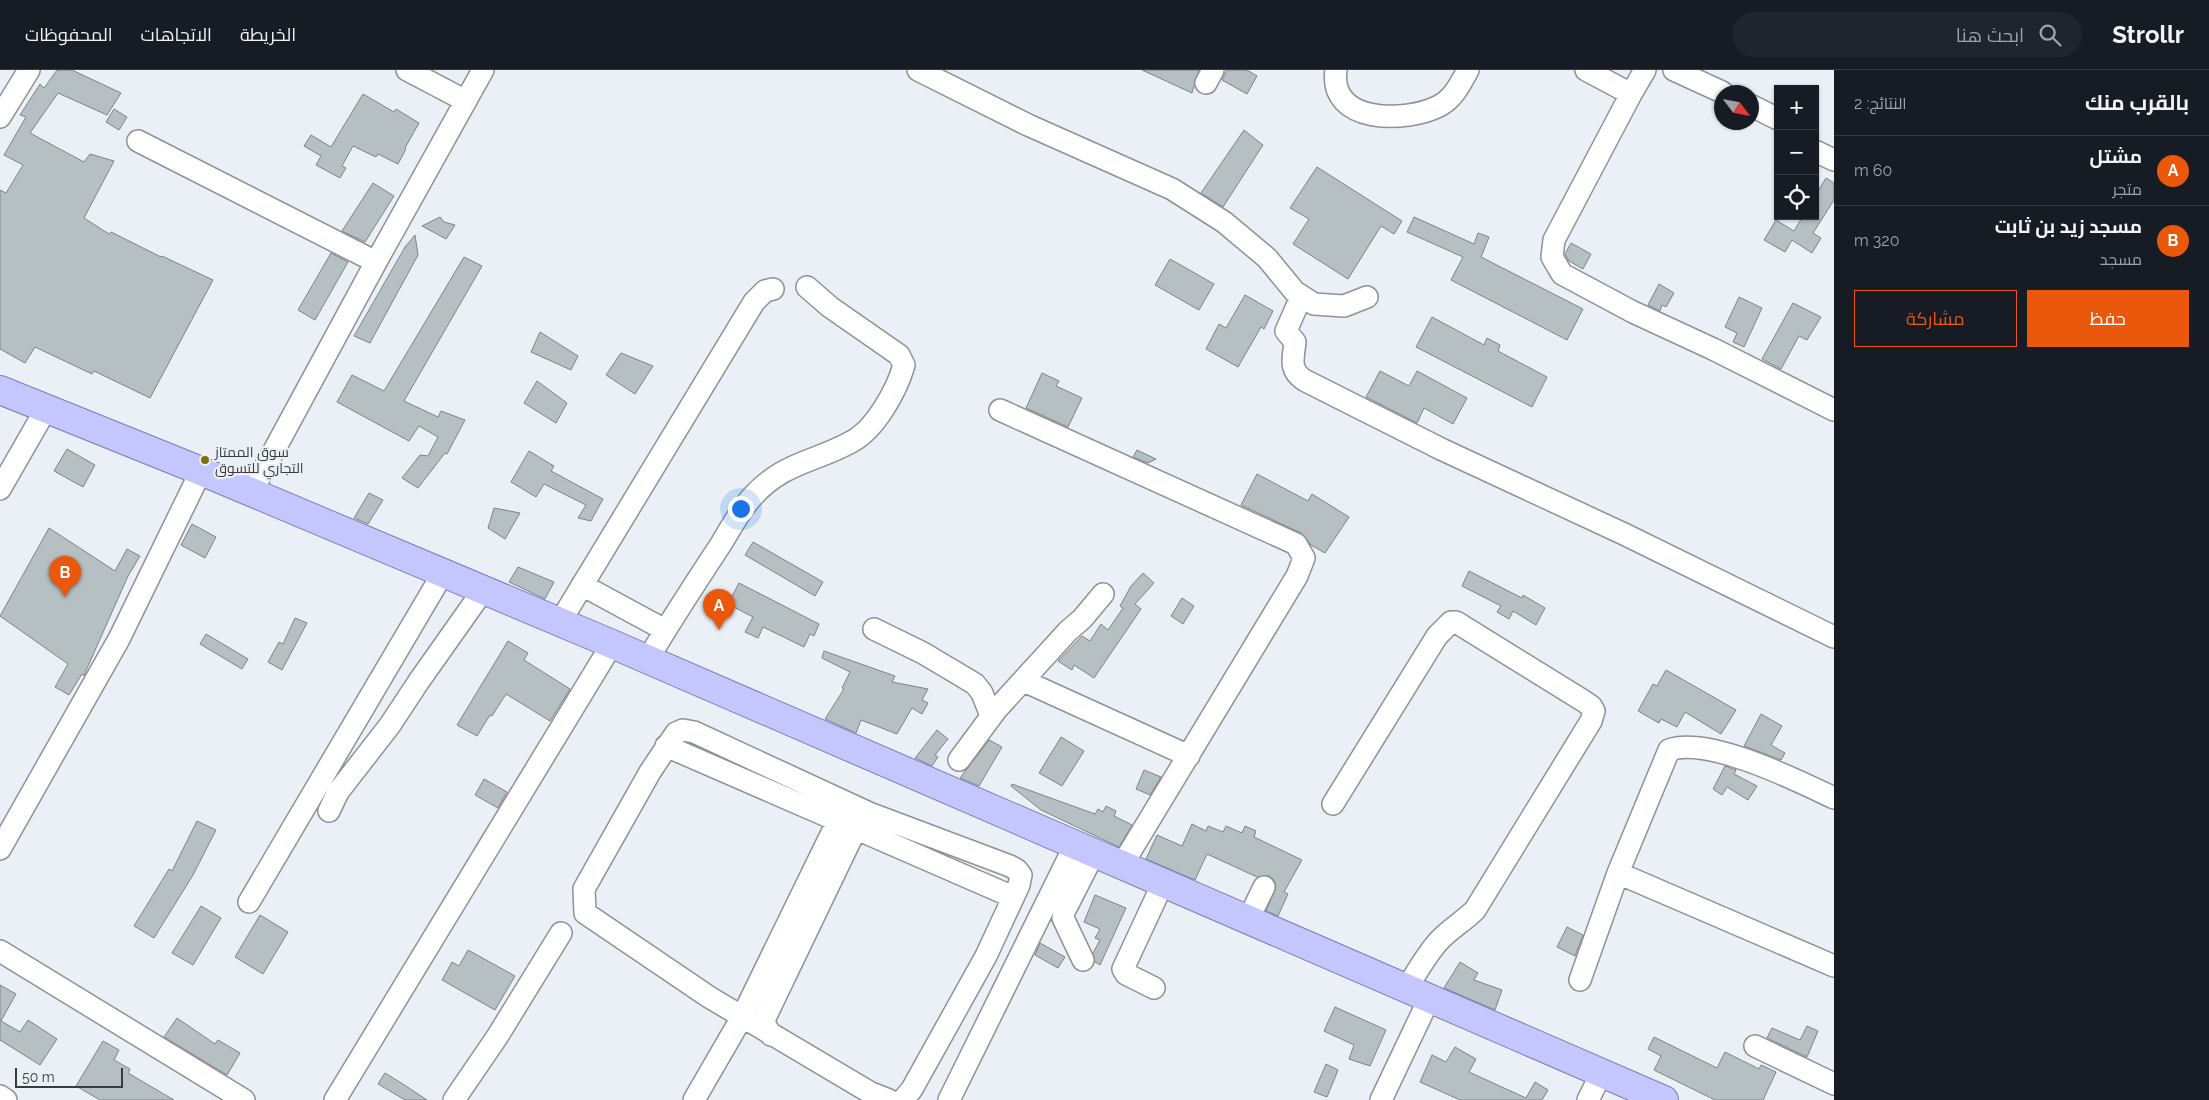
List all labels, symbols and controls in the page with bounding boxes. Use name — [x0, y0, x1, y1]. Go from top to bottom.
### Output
search box — [1732, 12, 2082, 57]
text: Strollr — [2112, 20, 2184, 49]
icon: search — [2036, 21, 2064, 49]
text: المحفوظات — [25, 24, 113, 45]
text: الاتجاهات — [141, 24, 212, 45]
text: الخريطة — [240, 24, 296, 45]
text: ابحث هنا — [1956, 24, 2024, 46]
north arrow — [1714, 85, 1759, 130]
map controls — [1774, 85, 1819, 220]
button: + — [1774, 85, 1819, 130]
text: بالقرب منك — [2085, 90, 2189, 115]
text: النتائج: 2 — [1854, 94, 1907, 113]
button: − — [1774, 130, 1819, 175]
text: مشتل — [2090, 145, 2142, 167]
text: 60 m — [1854, 161, 1892, 180]
text: A — [2168, 161, 2178, 180]
button: locate — [1774, 175, 1819, 220]
text: متجر — [2113, 180, 2142, 199]
text: مسجد زيد بن ثابت — [1995, 215, 2142, 237]
text: 320 m — [1854, 231, 1900, 250]
text: B — [2168, 231, 2178, 250]
text: مسجد — [2100, 250, 2142, 269]
button: مشاركة — [1854, 290, 2017, 347]
button: حفظ — [2027, 290, 2189, 347]
place label: سوق الممتاز التجاري للتسوق — [214, 444, 304, 480]
marker: سوق الممتاز التجاري للتسوق — [199, 454, 211, 466]
your location — [728, 496, 754, 522]
pin: B — [49, 556, 81, 597]
pin: A — [703, 589, 735, 630]
scale bar — [15, 1065, 122, 1088]
text: 50 m — [22, 1069, 55, 1085]

